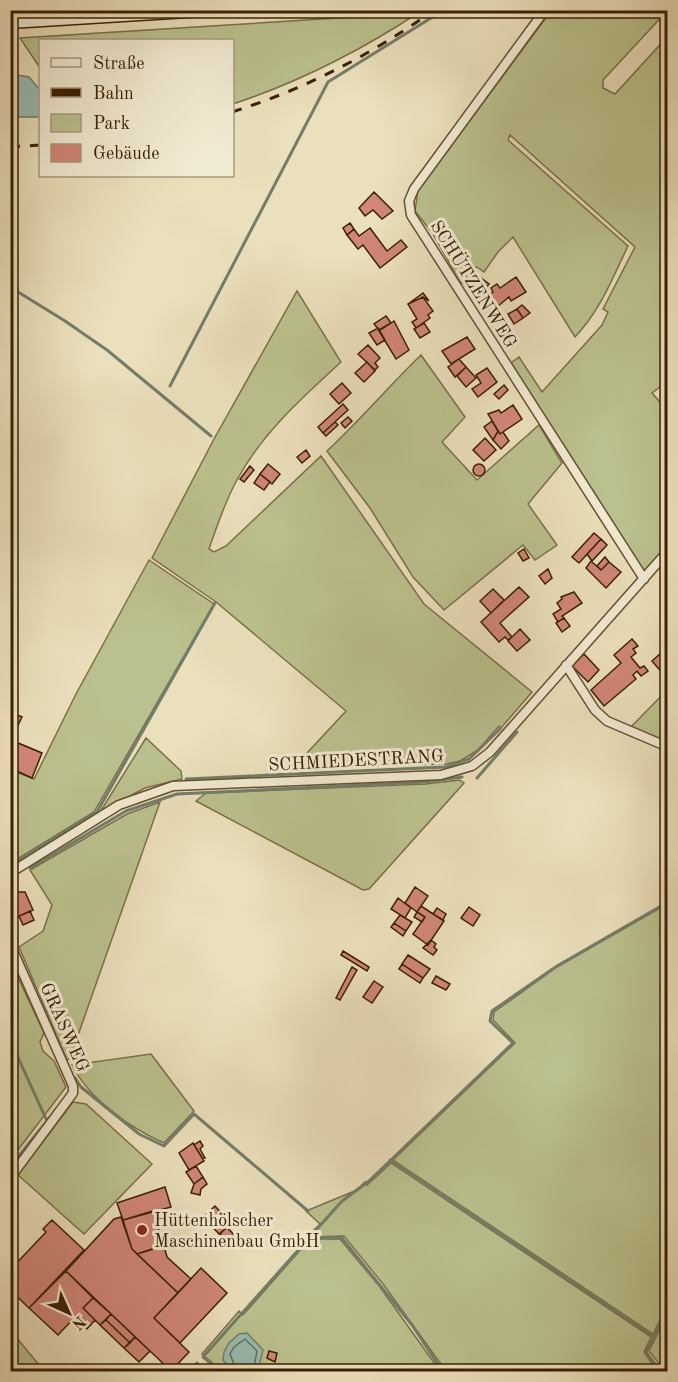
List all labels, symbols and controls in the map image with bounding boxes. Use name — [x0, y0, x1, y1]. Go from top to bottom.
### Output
legend — [39, 39, 234, 177]
text: Straße — [93, 55, 144, 73]
text: Bahn — [93, 85, 134, 103]
text: Park — [93, 115, 130, 133]
text: Gebäude — [93, 145, 160, 163]
street label: SCHÜTZENWEG — [427, 215, 523, 352]
street label: SCHMIEDESTRANG — [268, 747, 444, 775]
street label: GRASWEG — [36, 980, 92, 1075]
place label: Hüttenhölscher Maschinenbau GmbH — [154, 1212, 319, 1251]
marker: Hüttenhölscher Maschinenbau GmbH — [135, 1223, 149, 1237]
north arrow — [39, 1283, 99, 1343]
text: N — [68, 1312, 88, 1333]

